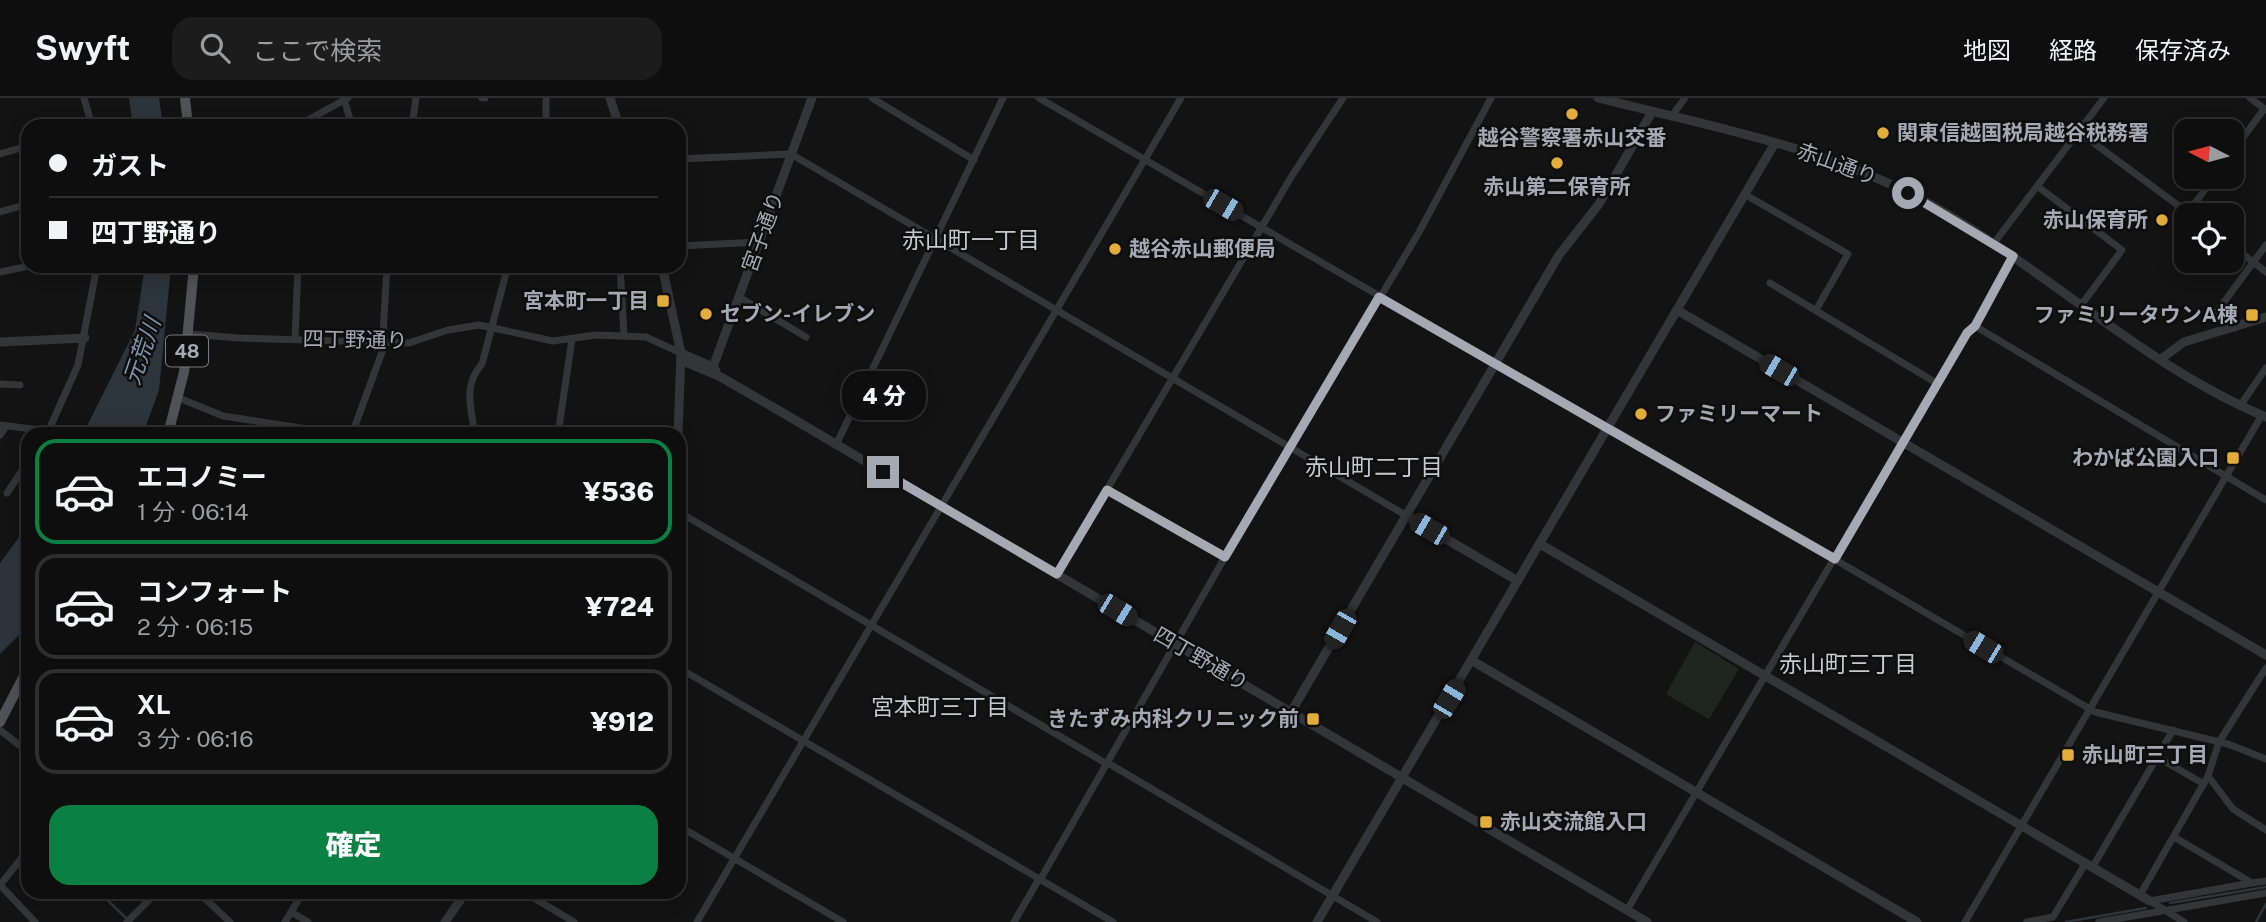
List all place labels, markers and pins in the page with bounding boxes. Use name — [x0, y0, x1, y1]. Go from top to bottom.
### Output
marker: 越谷警察署赤山交番 — [1564, 106, 1580, 122]
place label: 関東信越国税局越谷税務署 — [1897, 120, 2149, 145]
place label: 越谷警察署赤山交番 — [1478, 125, 1667, 150]
marker: 関東信越国税局越谷税務署 — [1875, 125, 1891, 141]
marker: 赤山第二保育所 — [1549, 155, 1565, 171]
place label: 赤山第二保育所 — [1484, 174, 1631, 199]
place label: 赤山保育所 — [2043, 207, 2148, 232]
marker: 赤山保育所 — [2154, 212, 2170, 228]
place label: 越谷赤山郵便局 — [1129, 236, 1276, 261]
marker: 越谷赤山郵便局 — [1107, 241, 1123, 257]
place label: 宮本町一丁目 — [523, 288, 649, 313]
marker: 宮本町一丁目 — [655, 293, 671, 309]
place label: セブン-イレブン — [720, 301, 875, 326]
place label: ファミリータウンA棟 — [2034, 302, 2238, 327]
marker: セブン-イレブン — [698, 306, 714, 322]
marker: ファミリータウンA棟 — [2244, 307, 2260, 323]
place label: ファミリーマート — [1655, 401, 1823, 426]
marker: ファミリーマート — [1633, 406, 1649, 422]
place label: わかば公園入口 — [2072, 445, 2219, 470]
marker: わかば公園入口 — [2225, 450, 2241, 466]
place label: きたずみ内科クリニック前 — [1047, 706, 1299, 731]
marker: きたずみ内科クリニック前 — [1305, 711, 1321, 727]
place label: 赤山町三丁目 — [2082, 742, 2208, 767]
marker: 赤山町三丁目 — [2060, 747, 2076, 763]
place label: 赤山交流館入口 — [1500, 809, 1647, 834]
marker: 赤山交流館入口 — [1478, 814, 1494, 830]

